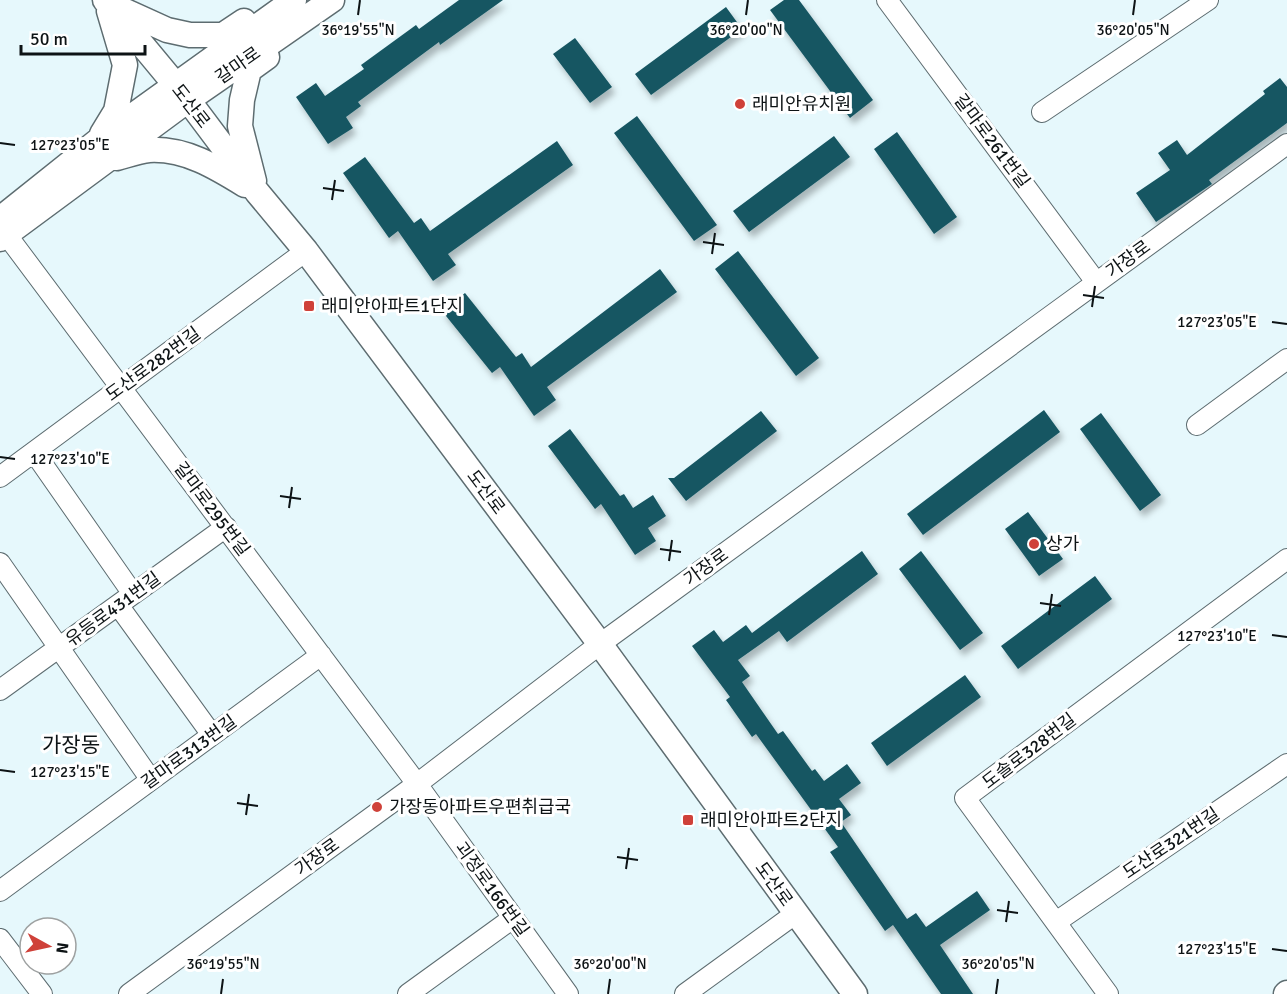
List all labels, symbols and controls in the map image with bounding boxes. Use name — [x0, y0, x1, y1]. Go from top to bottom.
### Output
scale bar — [21, 18, 146, 56]
text: 36°19'55"N — [321, 21, 395, 39]
text: 36°20'00"N — [709, 21, 783, 39]
text: 36°20'05"N — [1096, 21, 1170, 39]
text: 50 m — [30, 28, 68, 50]
street label: 갈마로 — [211, 42, 265, 88]
street label: 도산로 — [167, 80, 215, 132]
street label: 갈마로261번길 — [950, 90, 1034, 192]
place label: 래미안유치원 — [752, 93, 851, 115]
marker: 래미안유치원 — [733, 97, 747, 111]
text: 127°23'05"E — [30, 136, 110, 154]
street label: 가장로 — [1101, 235, 1155, 283]
place label: 래미안아파트1단지 — [321, 295, 463, 317]
marker: 래미안아파트1단지 — [302, 299, 316, 313]
text: 127°23'05"E — [1177, 313, 1257, 331]
street label: 도산로282번길 — [101, 322, 205, 406]
text: 127°23'10"E — [30, 450, 110, 468]
street label: 갈마로295번길 — [170, 458, 254, 560]
street label: 도산로 — [462, 466, 510, 518]
place label: 상가 — [1046, 533, 1080, 555]
marker: 상가 — [1027, 537, 1041, 551]
street label: 가장로 — [679, 543, 733, 591]
street label: 유등로431번길 — [61, 567, 165, 651]
text: 127°23'10"E — [1177, 627, 1257, 645]
street label: 도솔로328번길 — [978, 709, 1080, 793]
street label: 갈마로313번길 — [137, 710, 241, 794]
district label: 가장동 — [42, 732, 100, 758]
text: 127°23'15"E — [30, 763, 110, 781]
place label: 가장동아파트우편취급국 — [389, 796, 571, 818]
marker: 가장동아파트우편취급국 — [370, 800, 384, 814]
street label: 도산로321번길 — [1118, 803, 1224, 883]
place label: 래미안아파트2단지 — [700, 809, 842, 831]
marker: 래미안아파트2단지 — [681, 813, 695, 827]
street label: 가장로 — [290, 833, 344, 881]
street label: 괴정로166번길 — [450, 837, 534, 941]
street label: 도산로 — [750, 857, 798, 911]
north arrow — [18, 916, 78, 976]
text: 127°23'15"E — [1177, 940, 1257, 958]
text: N — [51, 941, 73, 955]
text: 36°19'55"N — [186, 955, 260, 973]
text: 36°20'00"N — [573, 955, 647, 973]
text: 36°20'05"N — [961, 955, 1035, 973]

